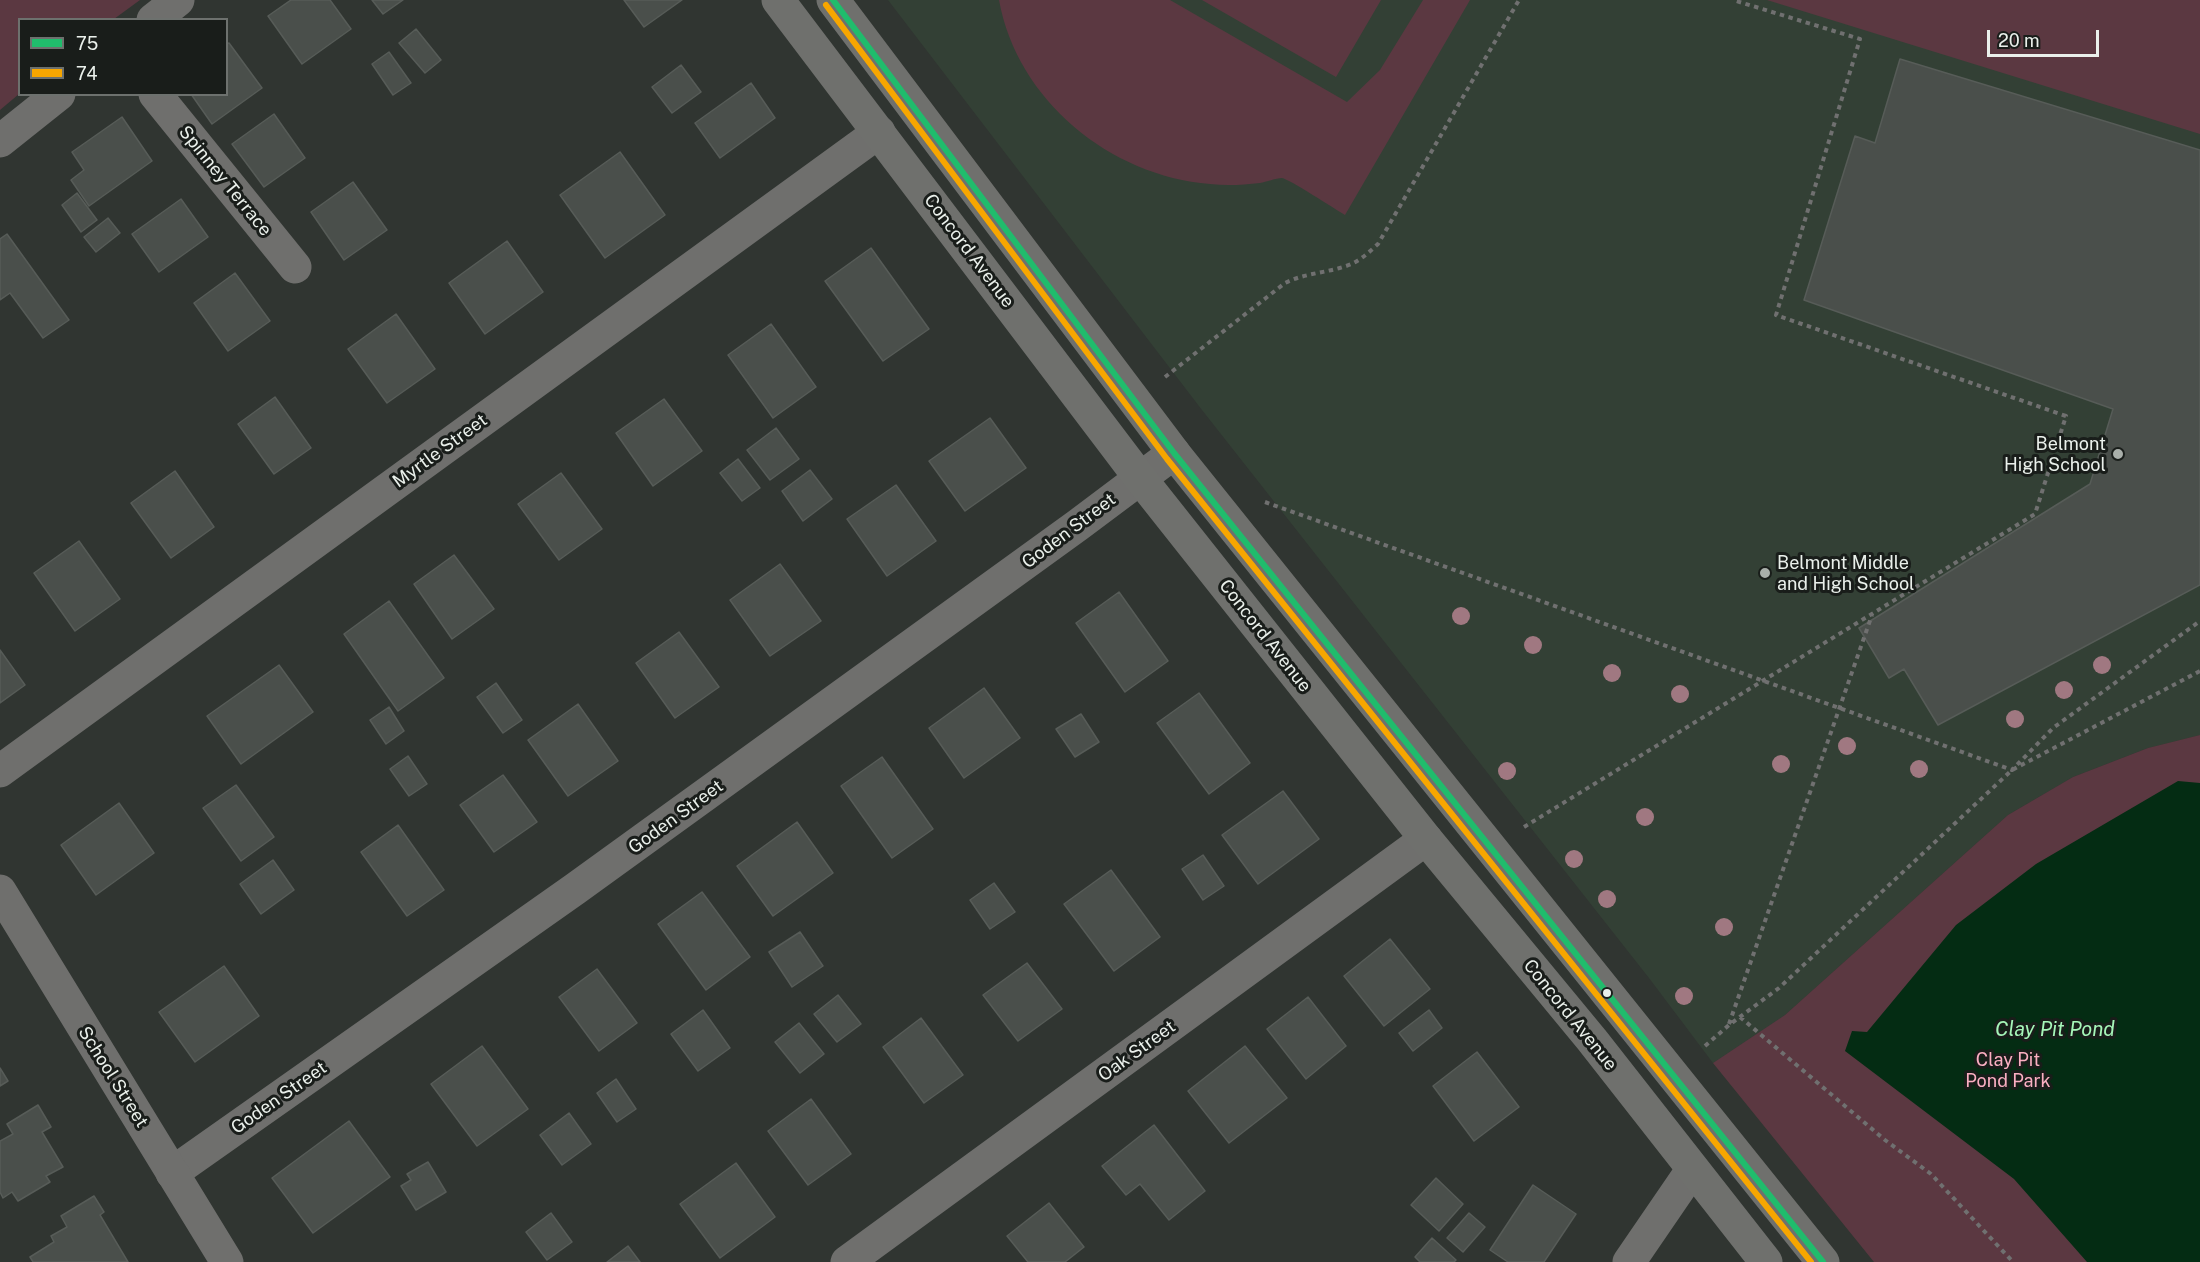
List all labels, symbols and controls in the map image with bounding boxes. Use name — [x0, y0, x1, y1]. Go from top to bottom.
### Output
legend — [18, 18, 228, 96]
scale bar — [1990, 18, 2102, 56]
text: 20 m — [1998, 30, 2040, 51]
text: 75 — [76, 33, 98, 54]
text: 74 — [76, 63, 98, 84]
street label: Spinney Terrace — [174, 122, 276, 240]
street label: Concord Avenue — [919, 190, 1019, 312]
street label: Myrtle Street — [389, 409, 491, 493]
place label: Belmont High School — [2004, 433, 2106, 476]
marker: Belmont High School — [2111, 447, 2125, 461]
street label: Goden Street — [1018, 489, 1120, 573]
place label: Belmont Middle and High School — [1777, 552, 1915, 594]
marker: Belmont Middle and High School — [1758, 566, 1772, 580]
street label: Concord Avenue — [1214, 576, 1316, 696]
street label: Goden Street — [624, 775, 728, 859]
street label: Concord Avenue — [1519, 955, 1621, 1075]
unlabelled marker — [1601, 987, 1613, 999]
street label: Oak Street — [1094, 1016, 1180, 1086]
water label: Clay Pit Pond — [1995, 1018, 2115, 1042]
street label: School Street — [73, 1023, 153, 1131]
park label: Clay Pit Pond Park — [1965, 1049, 2051, 1092]
street label: Goden Street — [227, 1057, 331, 1139]

